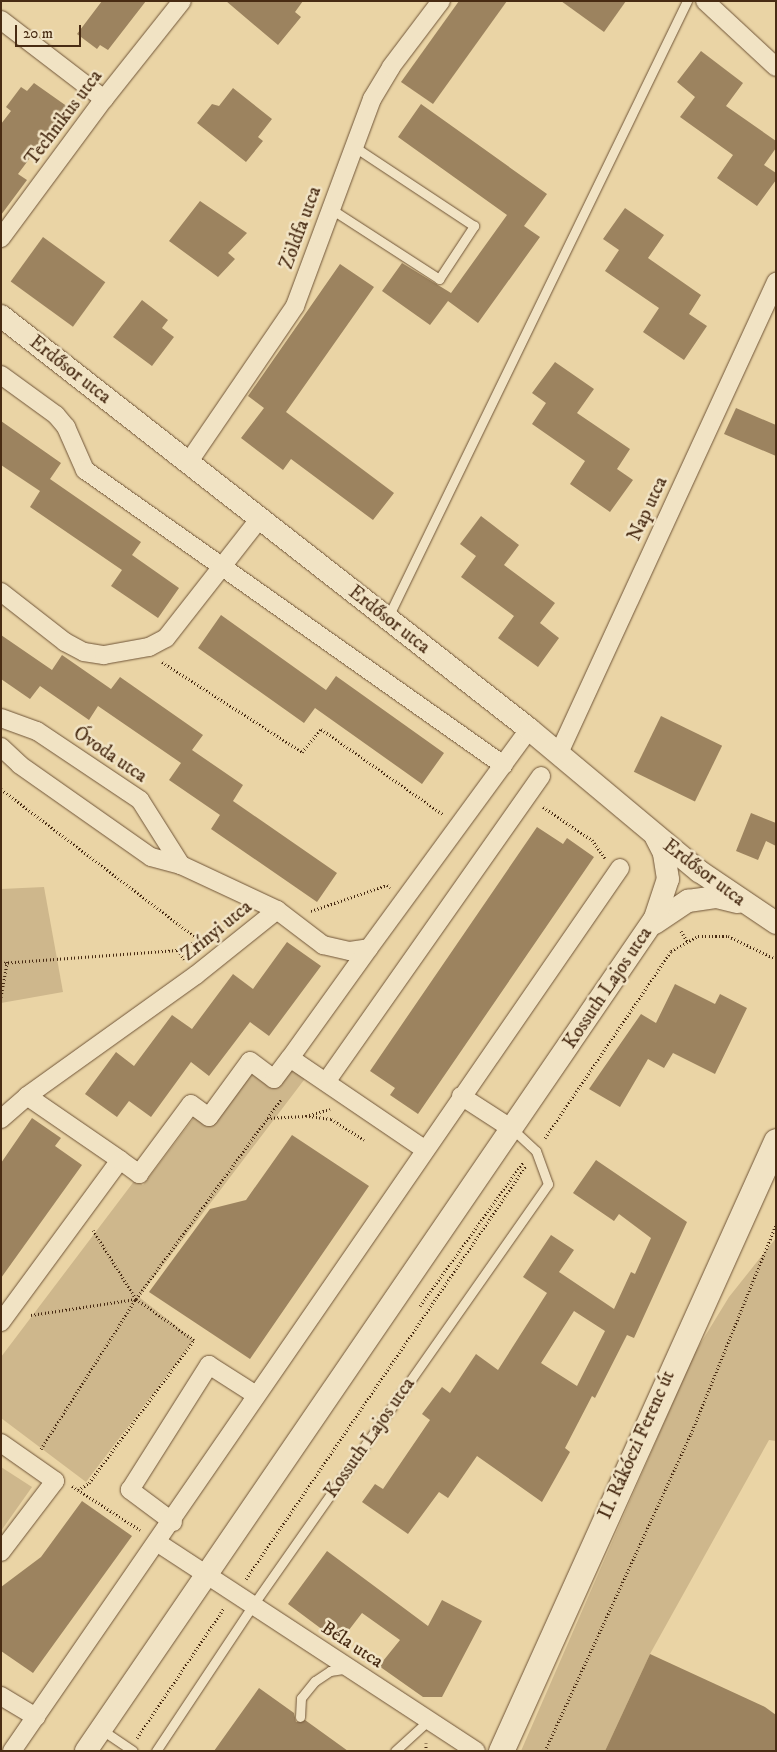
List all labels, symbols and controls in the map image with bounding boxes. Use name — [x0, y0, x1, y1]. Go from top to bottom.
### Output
scale bar — [18, 15, 84, 47]
text: 20 m — [23, 24, 53, 43]
street label: Technikus utca — [21, 66, 107, 170]
street label: Zöldfa utca — [276, 184, 326, 272]
street label: Erdősor utca — [25, 331, 115, 409]
street label: Nap utca — [623, 473, 673, 545]
street label: Erdősor utca — [344, 581, 434, 659]
street label: Óvoda utca — [69, 722, 151, 788]
street label: Erdősor utca — [658, 835, 750, 911]
street label: Zrínyi utca — [177, 896, 257, 966]
street label: Kossuth Lajos utca — [559, 923, 657, 1053]
street label: II. Rákóczi Ferenc út — [594, 1367, 680, 1523]
street label: Kossuth Lajos utca — [320, 1373, 420, 1503]
street label: Béla utca — [317, 1617, 387, 1673]

